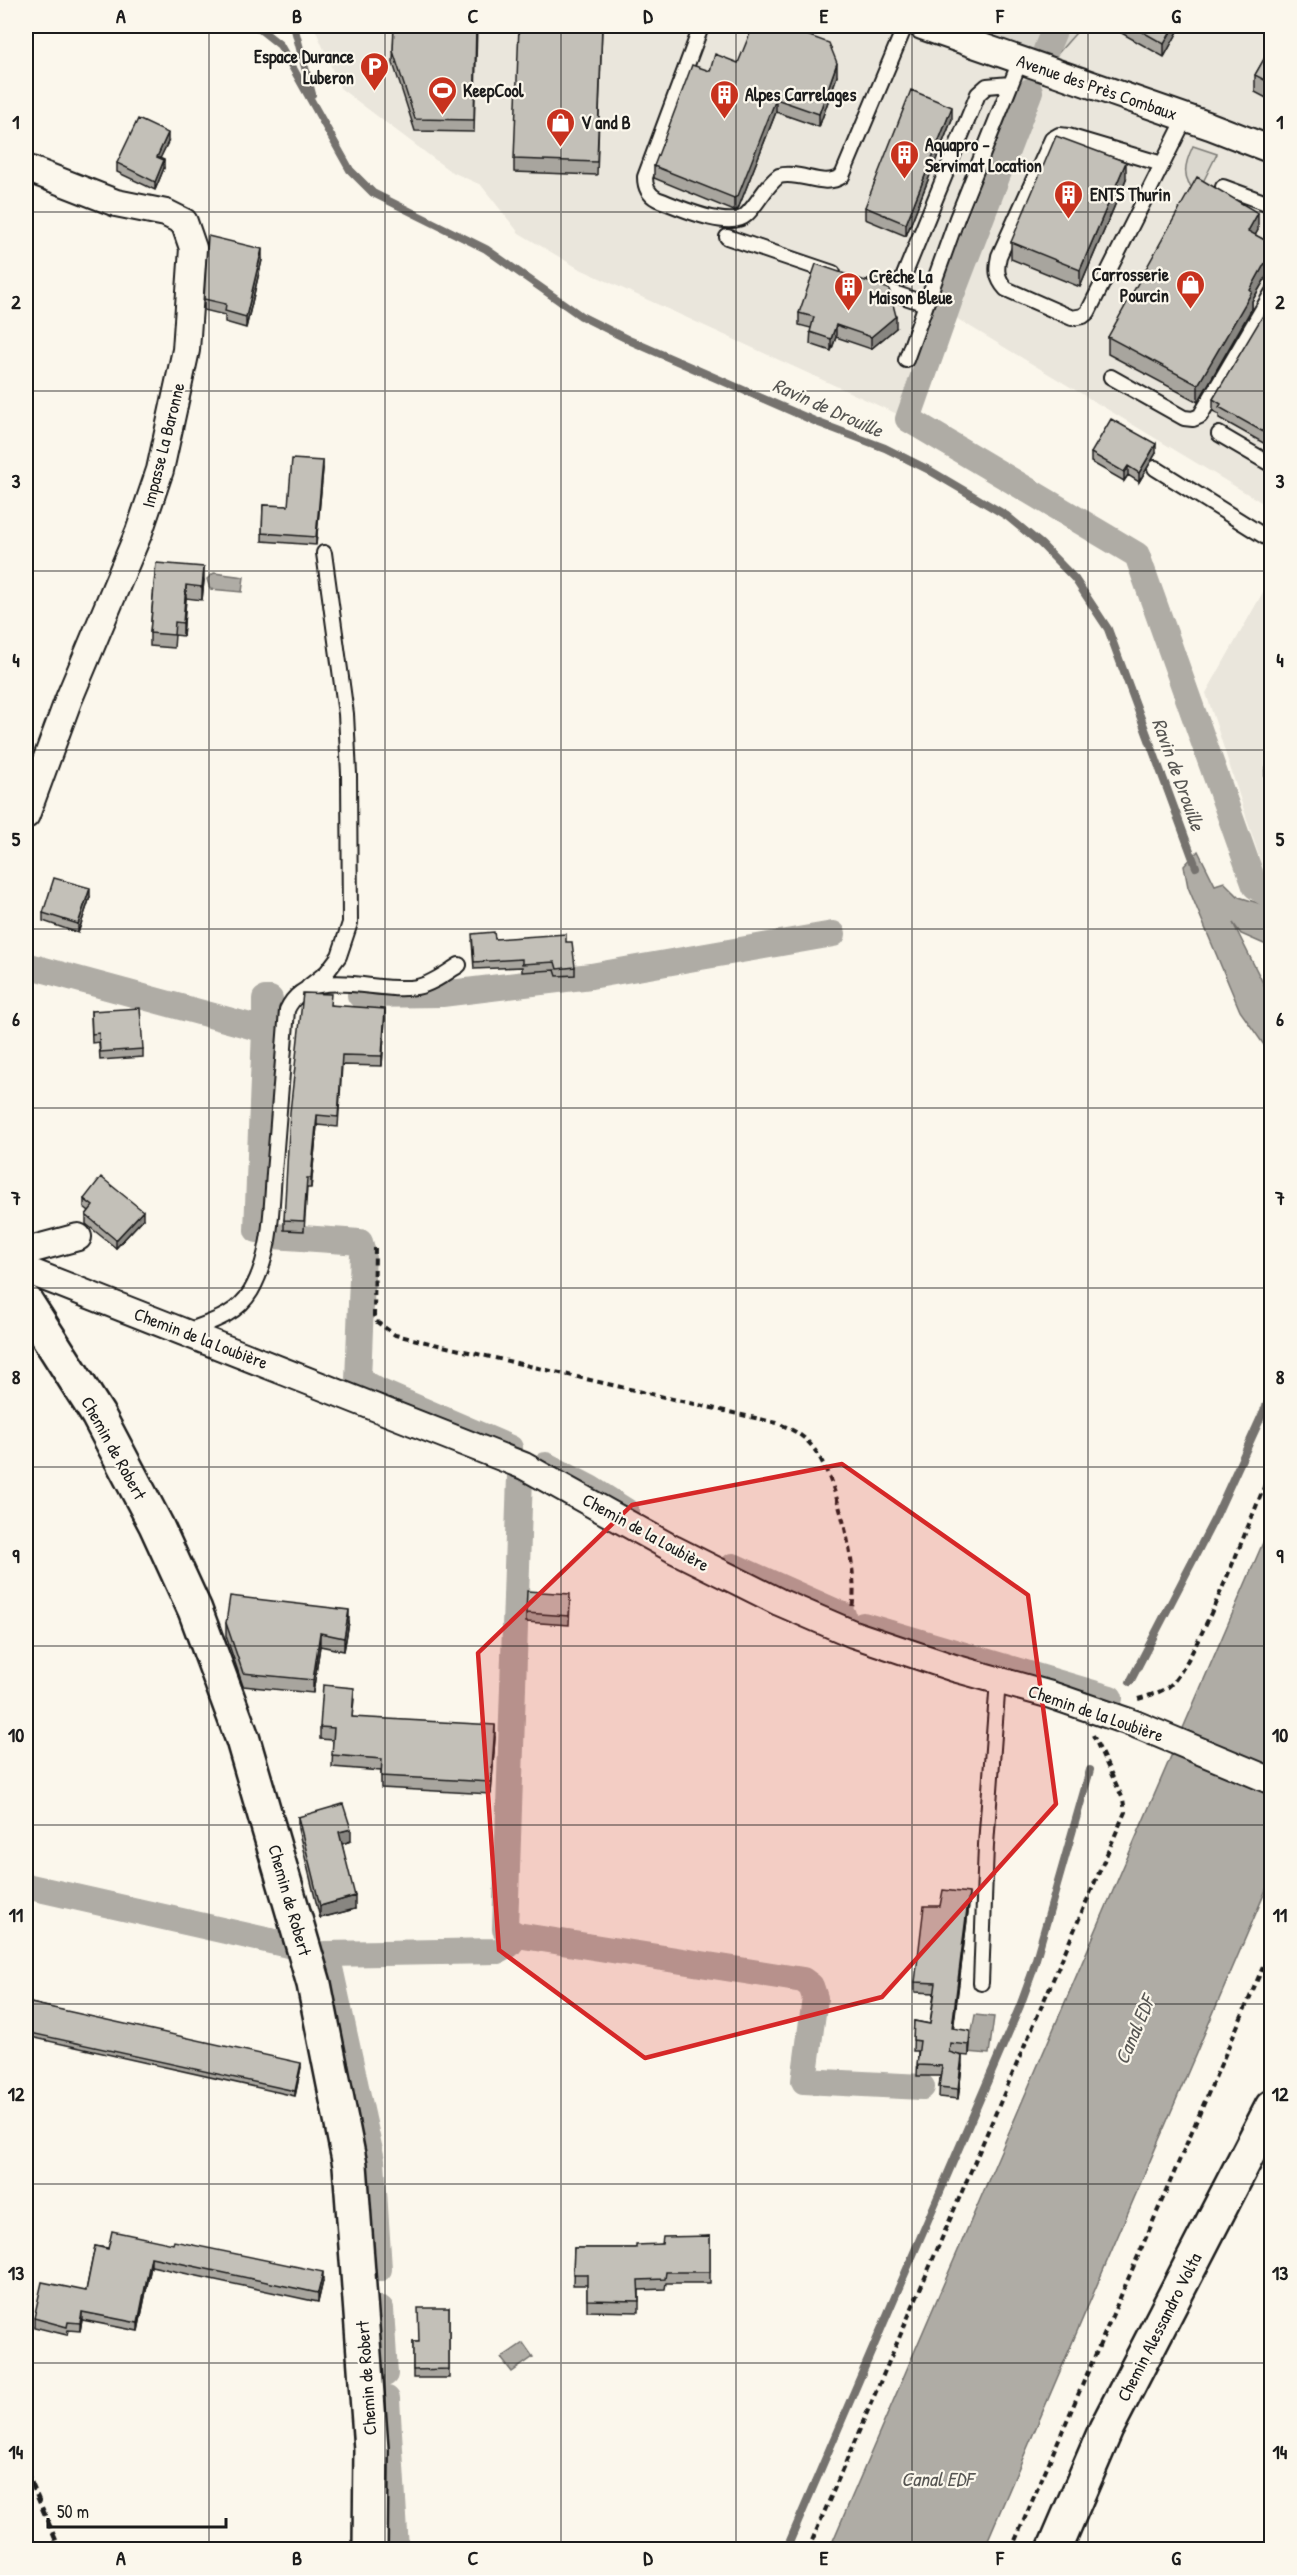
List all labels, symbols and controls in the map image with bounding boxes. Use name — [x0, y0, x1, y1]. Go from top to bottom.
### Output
text: A — [116, 2, 126, 29]
text: B — [292, 2, 302, 29]
text: C — [468, 2, 479, 29]
text: D — [643, 2, 653, 29]
text: E — [820, 2, 829, 29]
text: F — [995, 2, 1005, 29]
text: G — [1171, 2, 1181, 29]
place label: Espace Durance Luberon — [254, 44, 355, 90]
street label: Avenue des Près Combaux — [1014, 48, 1180, 126]
parking icon: Espace Durance Luberon — [359, 50, 391, 92]
sports icon: KeepCool — [426, 74, 458, 116]
place label: KeepCool — [463, 78, 525, 104]
building icon: Alpes Carrelages — [708, 78, 740, 120]
place label: Alpes Carrelages — [745, 82, 856, 108]
shop icon: V and B — [544, 106, 576, 148]
text: 1 — [12, 108, 20, 135]
text: 1 — [1276, 108, 1284, 135]
place label: V and B — [581, 110, 631, 135]
place label: Aquapro - Servimat Location — [925, 132, 1042, 178]
building icon: Aquapro - Servimat Location — [888, 138, 920, 180]
building icon: ENTS Thurin — [1053, 178, 1085, 220]
place label: ENTS Thurin — [1090, 182, 1171, 207]
place label: Carrosserie Pourcin — [1092, 262, 1170, 308]
place label: Crêche La Maison Bleue — [869, 264, 954, 310]
shop icon: Carrosserie Pourcin — [1174, 268, 1206, 310]
building icon: Crêche La Maison Bleue — [832, 270, 864, 312]
text: 2 — [11, 288, 21, 315]
text: 2 — [1275, 288, 1285, 315]
water label: Ravin de Drouille — [769, 371, 888, 444]
street label: Impasse La Baronne — [135, 380, 191, 510]
text: 3 — [12, 467, 21, 494]
text: 3 — [1276, 467, 1285, 494]
text: 4 — [12, 646, 20, 673]
text: 4 — [1276, 646, 1284, 673]
water label: Ravin de Drouille — [1146, 714, 1212, 835]
text: 5 — [12, 825, 21, 852]
text: 5 — [1276, 825, 1285, 852]
text: 6 — [12, 1005, 20, 1032]
text: 6 — [1276, 1005, 1284, 1032]
text: 7 — [10, 1184, 21, 1211]
text: 7 — [1274, 1184, 1285, 1211]
street label: Chemin de la Loubière — [131, 1301, 271, 1375]
text: 8 — [12, 1363, 21, 1390]
text: 8 — [1276, 1363, 1285, 1390]
street label: Chemin de Robert — [75, 1392, 153, 1505]
street label: Chemin de la Loubière — [578, 1487, 714, 1577]
text: 9 — [12, 1542, 20, 1569]
text: 9 — [1276, 1542, 1284, 1569]
street label: Chemin de la Loubière — [1025, 1678, 1167, 1748]
text: 10 — [8, 1721, 24, 1748]
text: 10 — [1272, 1721, 1288, 1748]
street label: Chemin de Robert — [262, 1841, 318, 1959]
text: 11 — [9, 1901, 23, 1928]
text: 11 — [1273, 1901, 1287, 1928]
water label: Canal EDF — [1108, 1988, 1162, 2068]
text: 12 — [8, 2080, 25, 2107]
text: 12 — [1272, 2080, 1289, 2107]
street label: Chemin Alessandro Volta — [1111, 2248, 1207, 2406]
text: 13 — [8, 2259, 24, 2286]
text: 13 — [1272, 2259, 1288, 2286]
street label: Chemin de Robert — [349, 2319, 382, 2436]
text: 14 — [9, 2438, 24, 2465]
text: 14 — [1273, 2438, 1288, 2465]
water label: Canal EDF — [901, 2465, 977, 2492]
scale bar — [48, 2491, 226, 2529]
text: 50 m — [57, 2499, 89, 2524]
text: A — [116, 2544, 126, 2571]
text: B — [292, 2544, 302, 2571]
text: C — [468, 2544, 479, 2571]
text: D — [643, 2544, 653, 2571]
text: E — [820, 2544, 829, 2571]
text: F — [995, 2544, 1005, 2571]
text: G — [1171, 2544, 1181, 2571]

